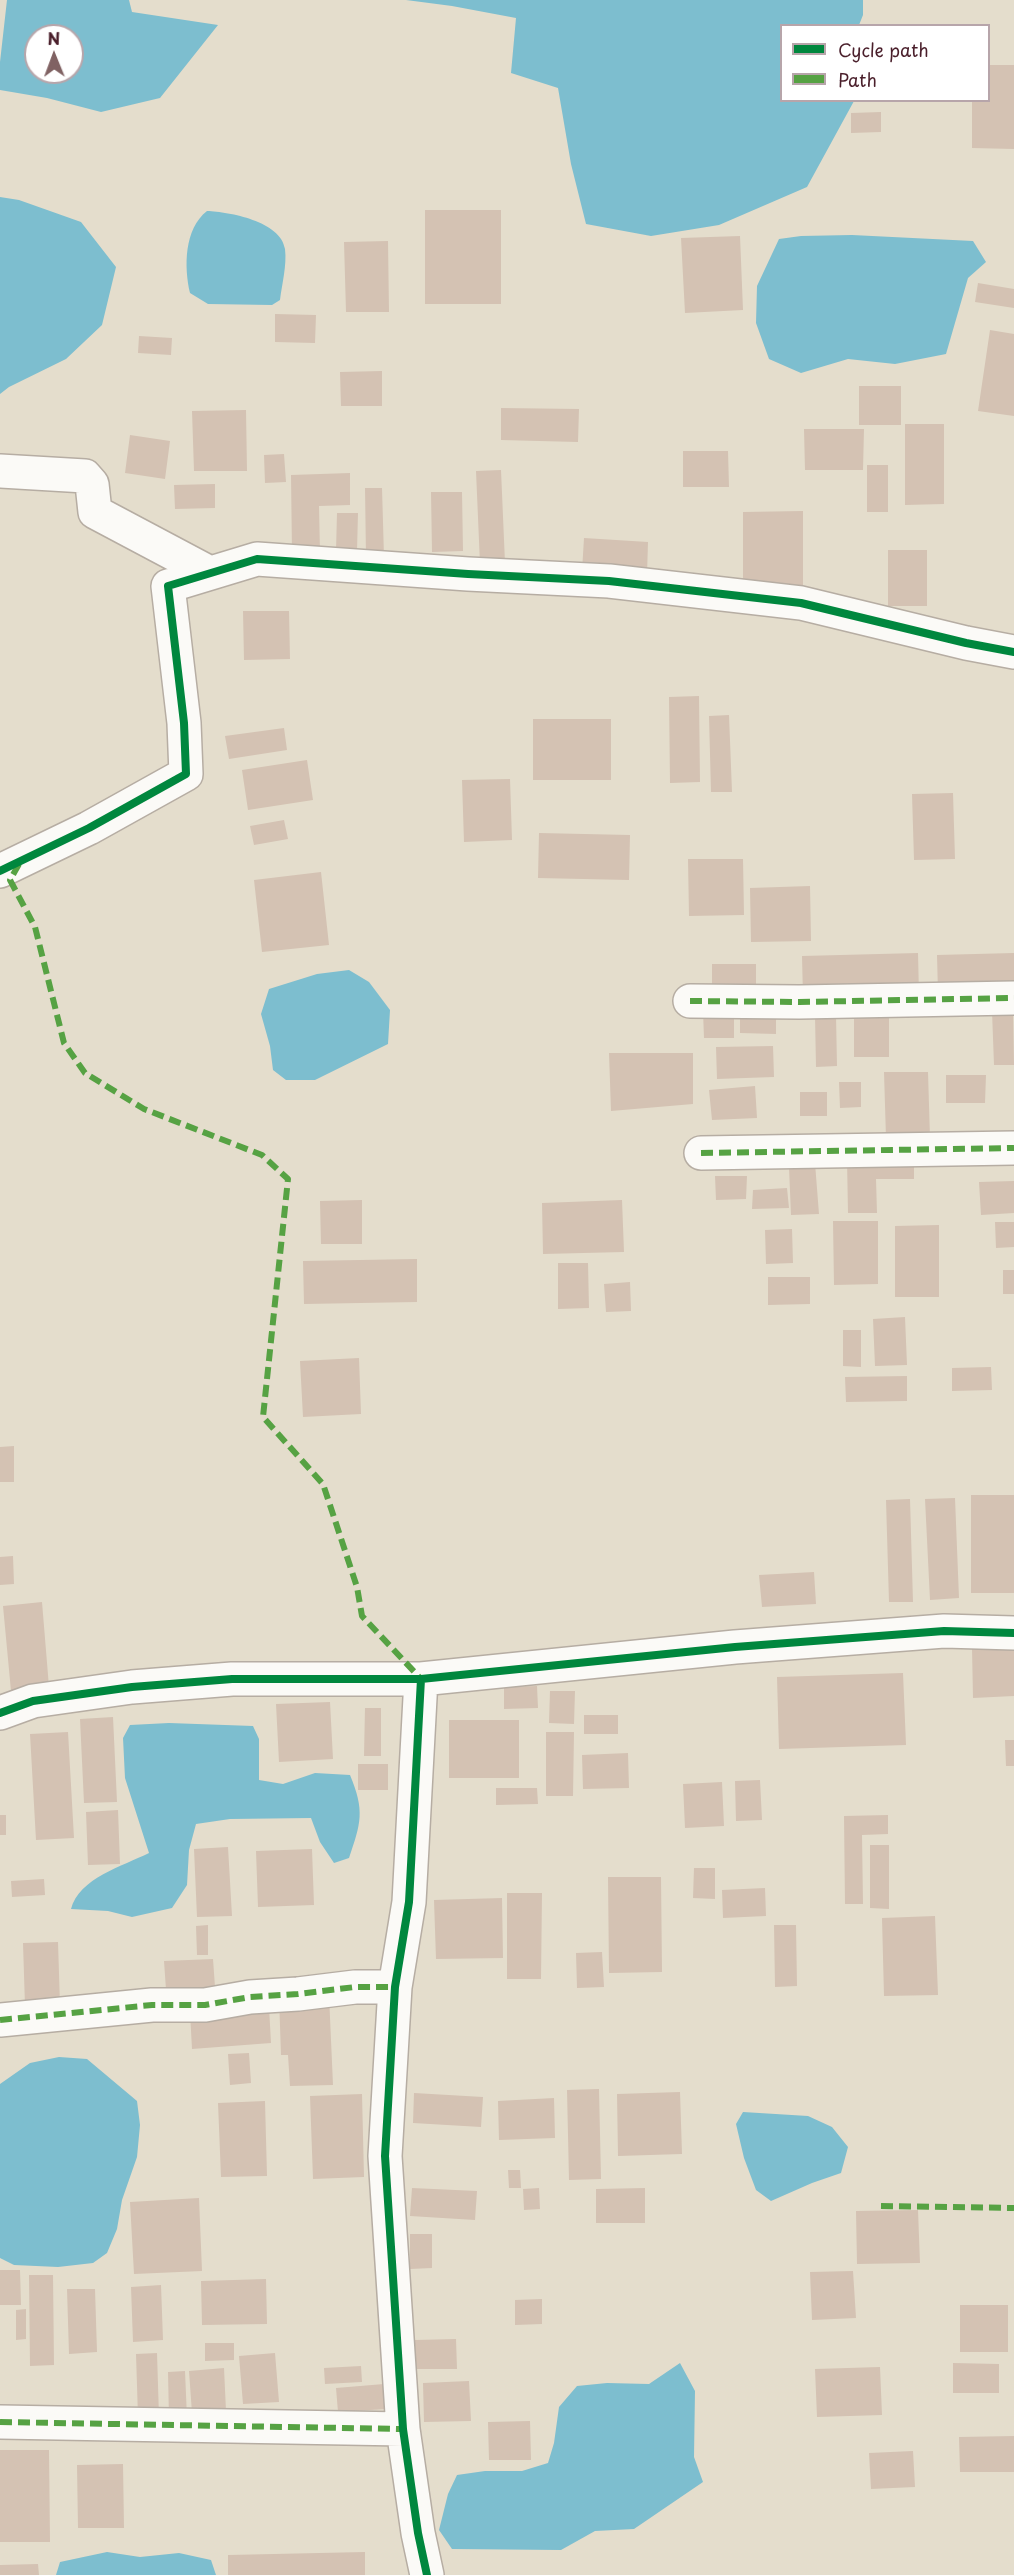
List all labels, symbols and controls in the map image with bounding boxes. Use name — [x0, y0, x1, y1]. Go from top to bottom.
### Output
north arrow — [24, 24, 84, 84]
legend — [780, 24, 990, 102]
text: N — [47, 26, 60, 50]
text: Cycle path — [838, 36, 929, 63]
text: Path — [838, 66, 877, 93]

